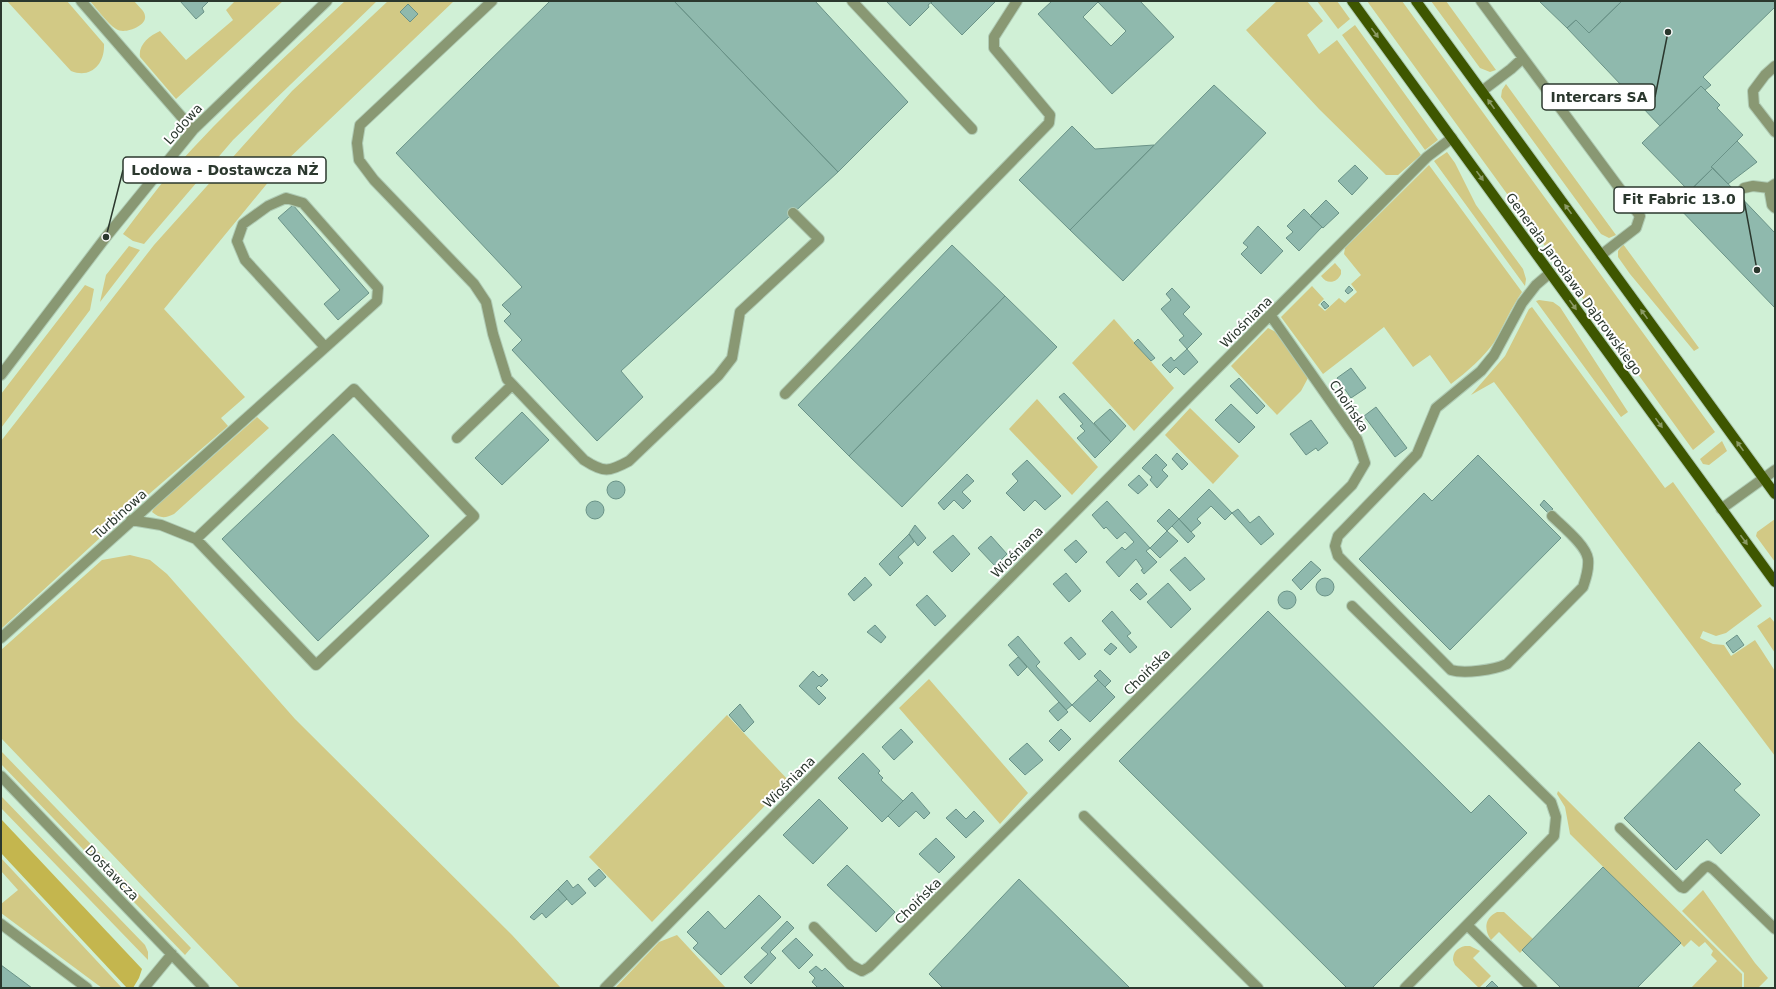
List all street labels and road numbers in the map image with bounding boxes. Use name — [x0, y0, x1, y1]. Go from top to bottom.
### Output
street label: Lodowa — [161, 100, 205, 148]
street label: Generała Jarosława Dąbrowskiego — [1503, 190, 1645, 378]
street label: Wiośniana — [1217, 293, 1275, 351]
street label: Choińska — [1326, 377, 1372, 435]
street label: Turbinowa — [90, 486, 150, 542]
street label: Wiośniana — [988, 523, 1046, 581]
street label: Choińska — [1121, 646, 1173, 698]
street label: Wiośniana — [760, 753, 818, 811]
street label: Dostawcza — [82, 842, 142, 904]
street label: Choińska — [892, 875, 944, 927]

